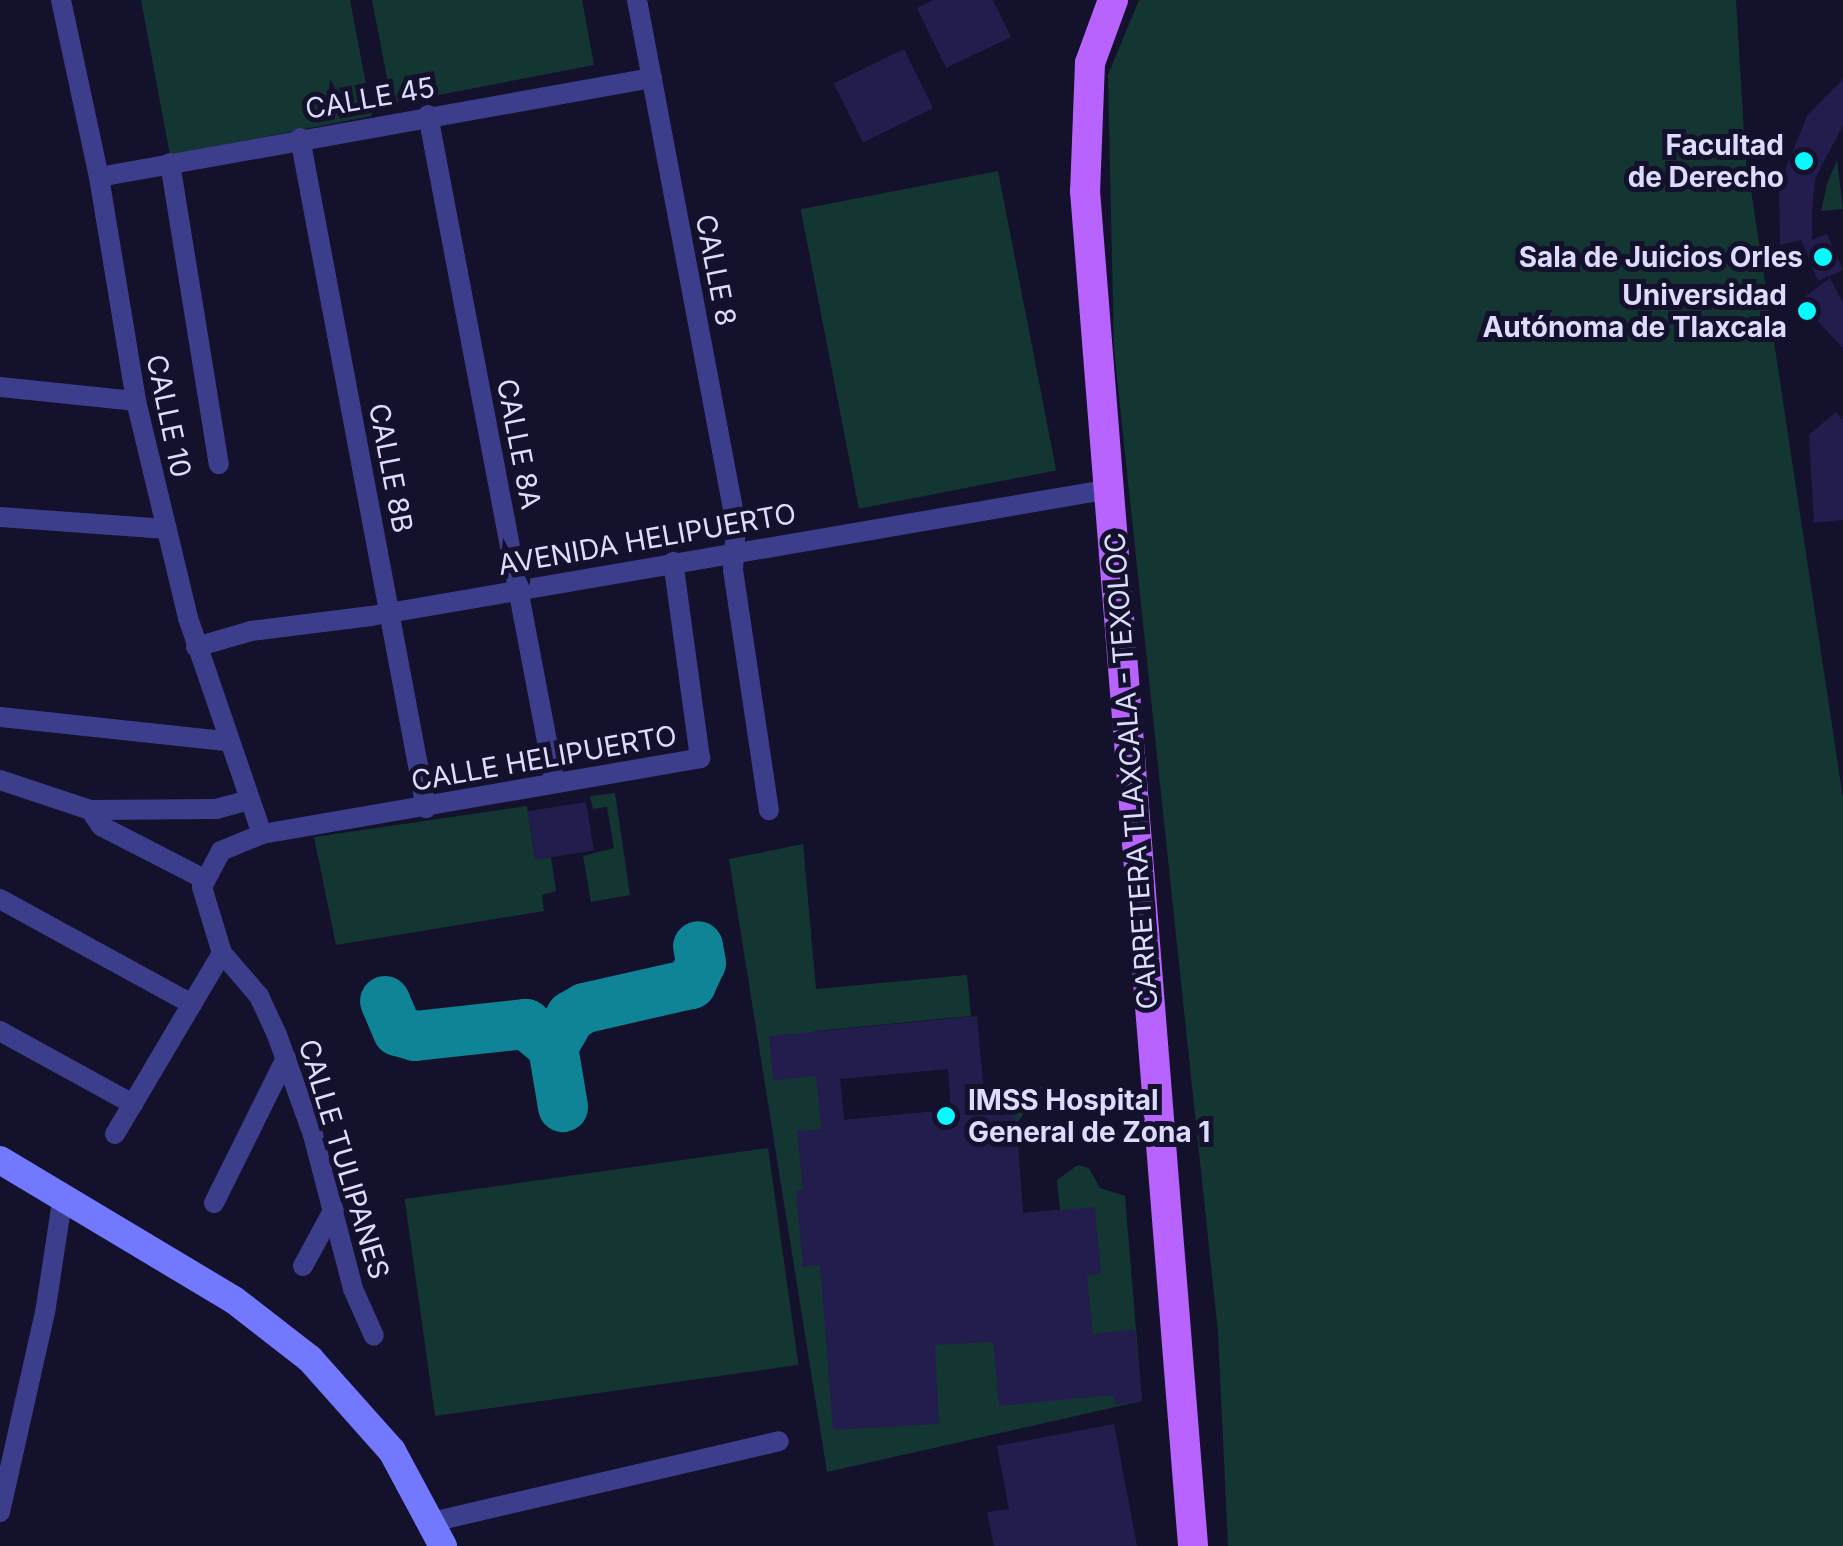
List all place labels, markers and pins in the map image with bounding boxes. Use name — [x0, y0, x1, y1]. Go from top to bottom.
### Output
place label: Facultad de Derecho — [1628, 128, 1784, 194]
marker: Facultad de Derecho — [1793, 150, 1815, 172]
place label: Sala de Juicios Orles — [1519, 240, 1803, 274]
marker: Sala de Juicios Orles — [1812, 246, 1834, 268]
place label: Universidad Autónoma de Tlaxcala — [1482, 278, 1787, 344]
marker: Universidad Autónoma de Tlaxcala — [1796, 300, 1818, 322]
place label: IMSS Hospital General de Zona 1 — [968, 1083, 1210, 1149]
marker: IMSS Hospital General de Zona 1 — [933, 1103, 959, 1129]

